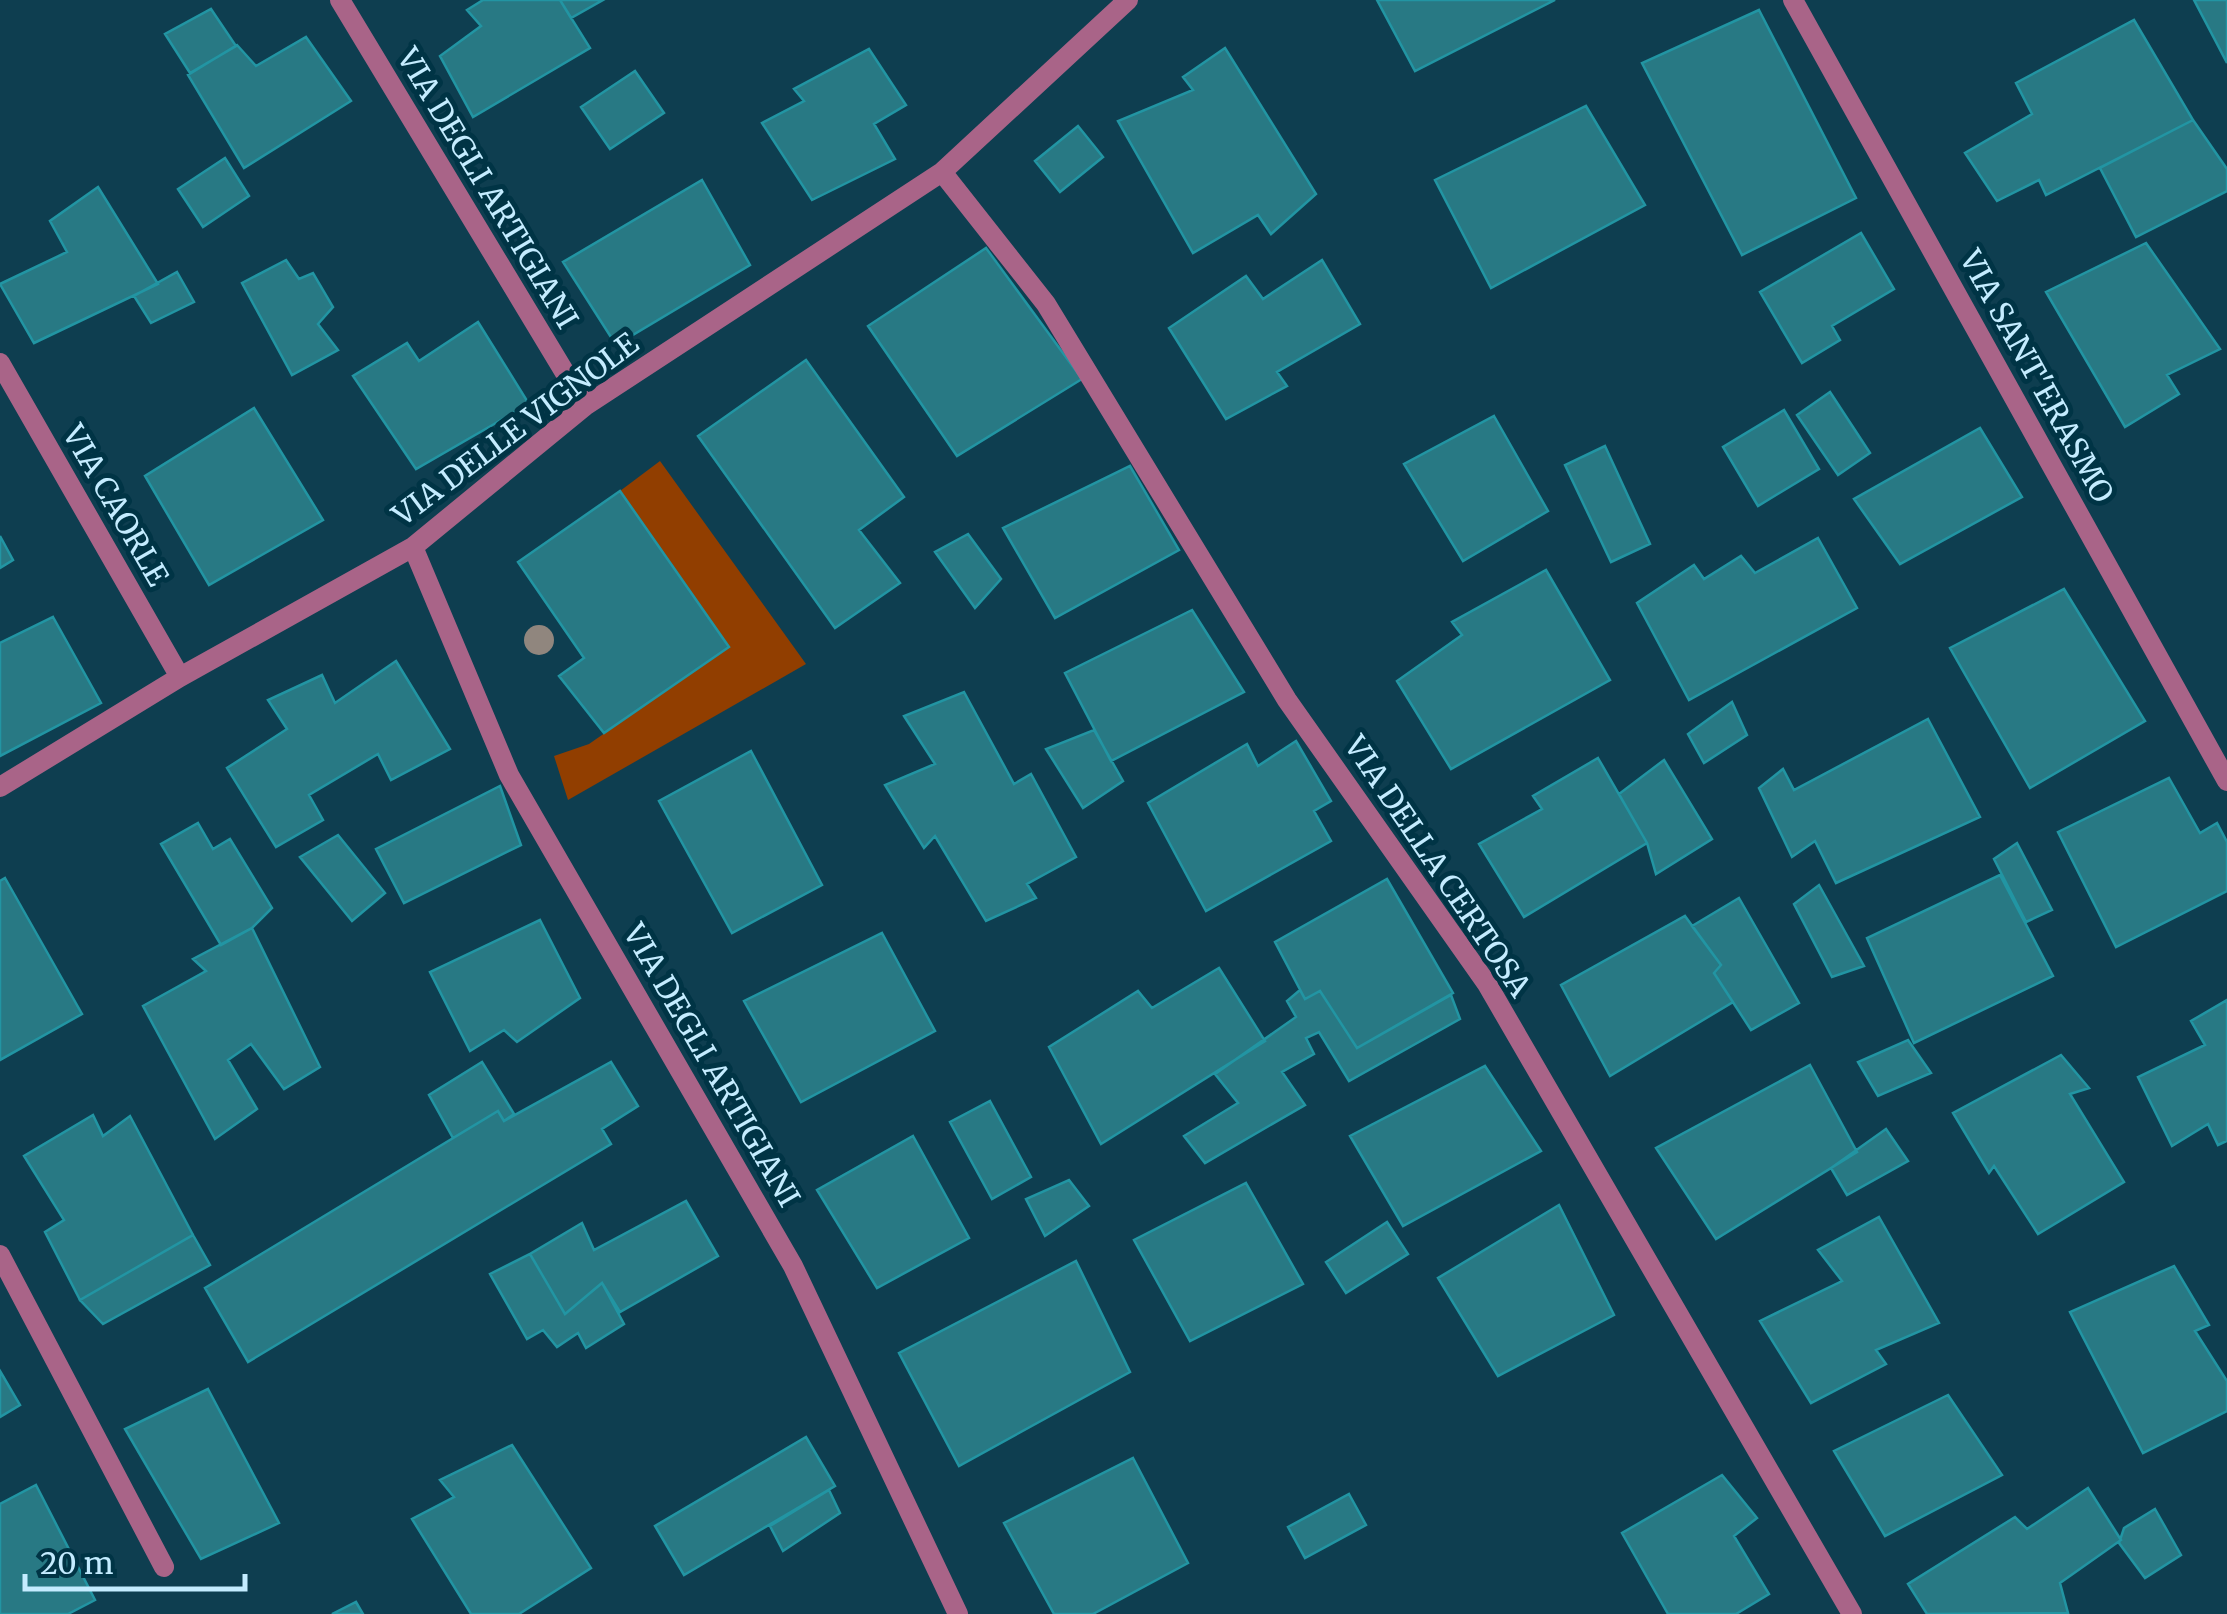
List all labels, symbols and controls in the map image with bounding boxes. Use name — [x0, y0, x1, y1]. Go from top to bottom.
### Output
street label: VIA DEGLI ARTIGIANI — [389, 40, 587, 335]
street label: VIA SANT'ERASMO — [1951, 242, 2122, 509]
street label: VIA DELLE VIGNOLE — [384, 324, 645, 534]
street label: VIA CAORLE — [54, 417, 177, 592]
street label: VIA DELLA CERTOSA — [1336, 727, 1540, 1005]
street label: VIA DEGLI ARTIGIANI — [615, 916, 809, 1213]
scale bar — [25, 1529, 245, 1591]
text: 20 m — [40, 1544, 114, 1582]

